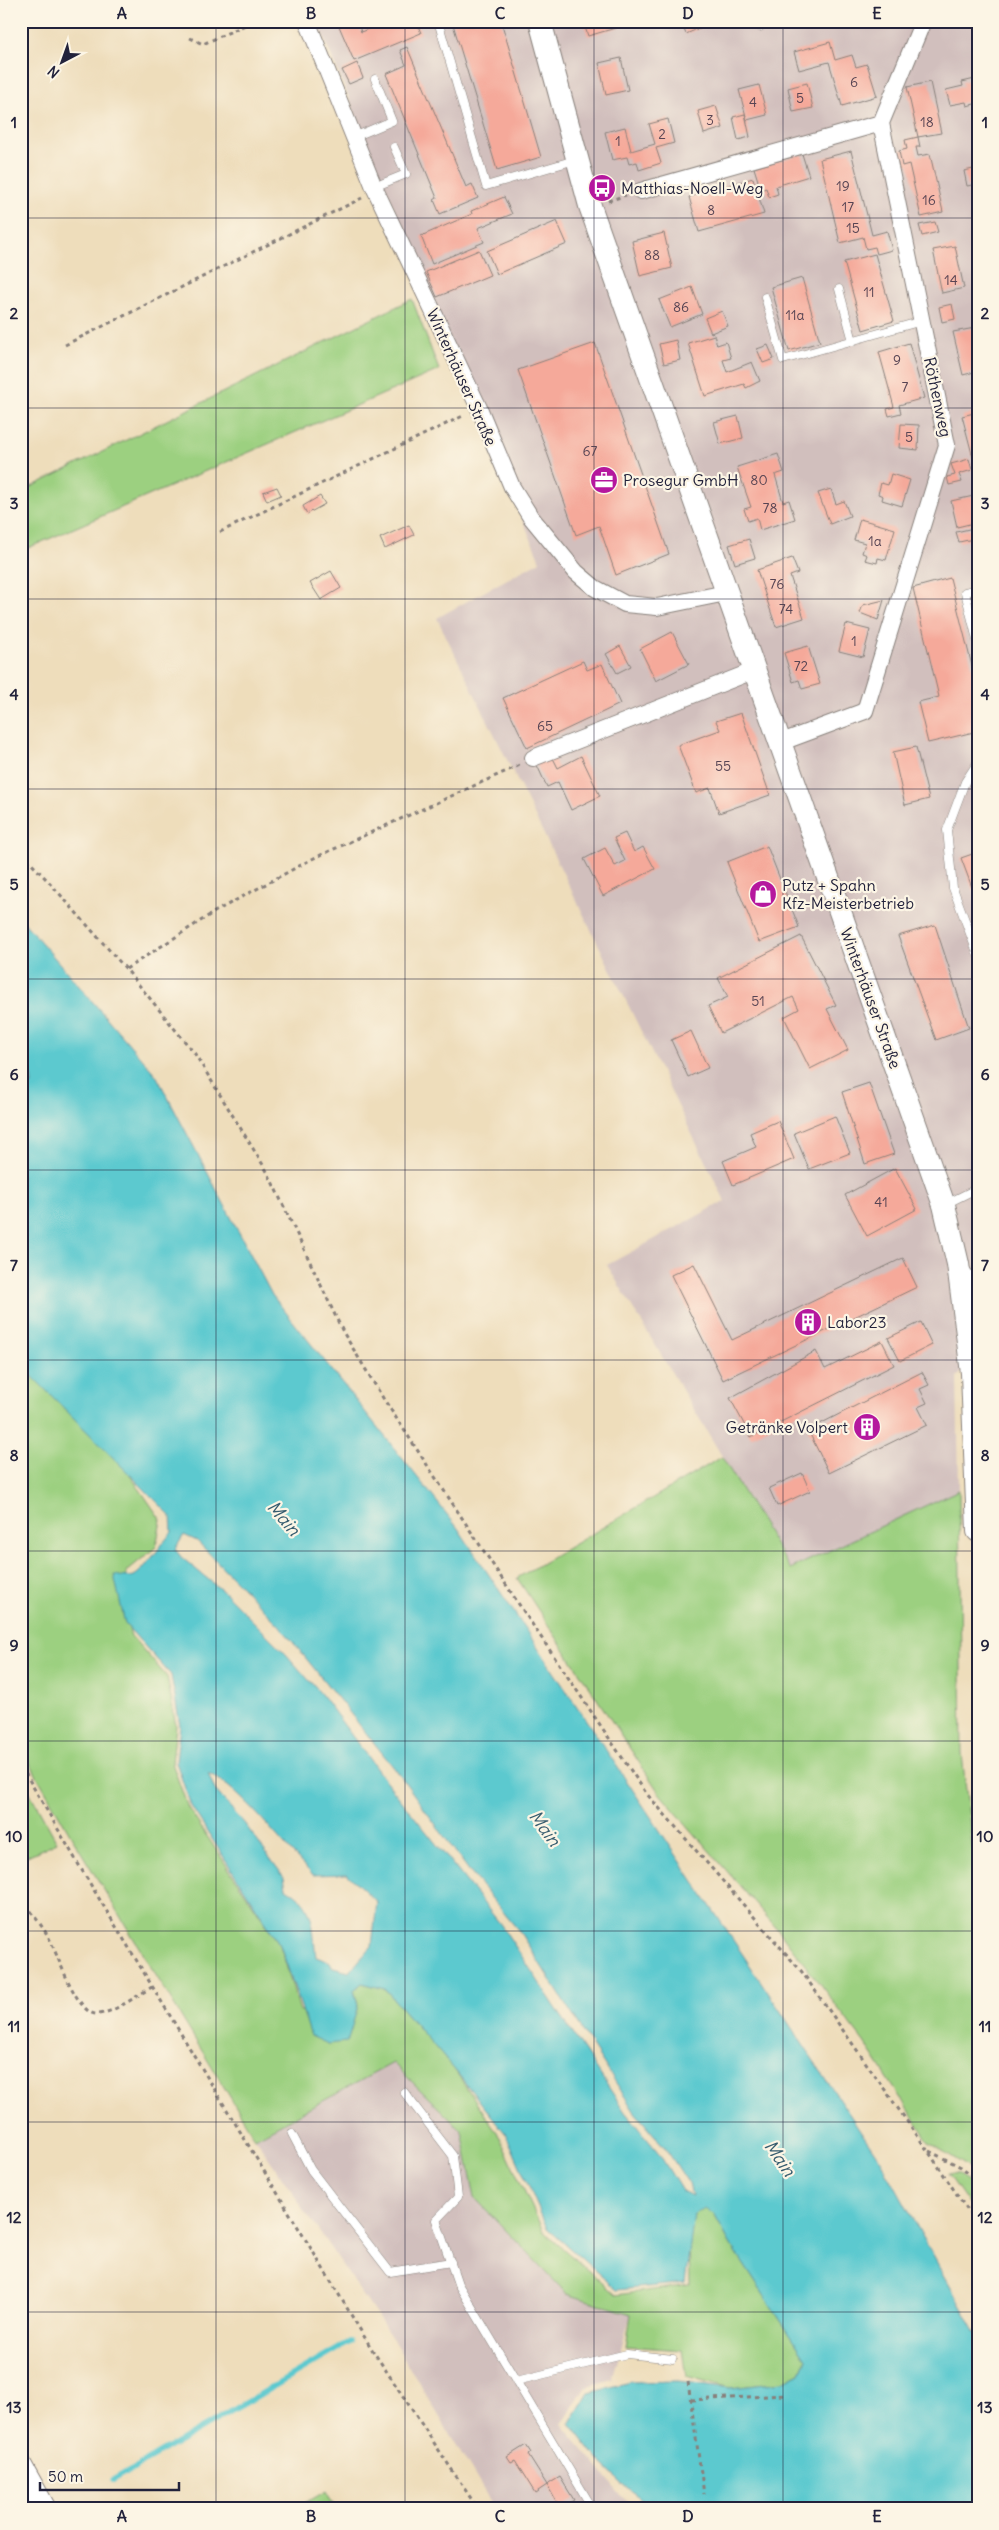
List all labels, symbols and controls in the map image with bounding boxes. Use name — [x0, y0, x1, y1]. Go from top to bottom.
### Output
text: A — [117, 3, 127, 23]
text: B — [306, 3, 317, 23]
text: C — [495, 3, 506, 23]
text: D — [682, 3, 694, 23]
text: E — [872, 3, 882, 23]
north arrow — [38, 38, 88, 88]
text: N — [44, 62, 63, 82]
house number: 6 — [850, 73, 858, 91]
house number: 5 — [796, 89, 804, 107]
house number: 4 — [749, 93, 757, 111]
house number: 3 — [706, 111, 714, 129]
text: 1 — [11, 112, 17, 132]
text: 1 — [982, 112, 988, 132]
house number: 18 — [920, 113, 934, 131]
house number: 2 — [658, 125, 666, 143]
house number: 1 — [615, 132, 621, 150]
bus stop icon: Matthias-Noell-Weg — [587, 173, 617, 203]
house number: 19 — [836, 177, 850, 195]
place label: Matthias-Noell-Weg — [621, 178, 763, 198]
house number: 16 — [922, 191, 936, 209]
house number: 17 — [842, 198, 854, 216]
house number: 8 — [707, 201, 715, 219]
house number: 15 — [846, 219, 860, 237]
house number: 88 — [644, 246, 660, 264]
house number: 14 — [944, 271, 958, 289]
house number: 11 — [863, 283, 875, 301]
house number: 86 — [673, 298, 689, 316]
text: 2 — [10, 303, 19, 323]
text: 2 — [981, 303, 990, 323]
street label: Winterhäuser Straße — [423, 305, 501, 449]
house number: 11a — [785, 306, 805, 324]
house number: 9 — [893, 351, 901, 369]
street label: Röthenweg — [920, 355, 956, 439]
house number: 7 — [902, 378, 909, 396]
house number: 5 — [905, 428, 913, 446]
house number: 67 — [583, 442, 598, 460]
office icon: Prosegur GmbH — [589, 465, 619, 495]
place label: Prosegur GmbH — [623, 470, 738, 490]
house number: 80 — [750, 471, 768, 489]
text: 3 — [9, 493, 19, 513]
text: 3 — [980, 493, 990, 513]
house number: 78 — [763, 499, 777, 517]
house number: 1a — [868, 532, 882, 550]
house number: 76 — [770, 575, 784, 593]
house number: 74 — [779, 600, 793, 618]
house number: 1 — [851, 632, 857, 650]
house number: 72 — [794, 657, 809, 675]
text: 4 — [9, 684, 19, 704]
text: 4 — [980, 684, 990, 704]
house number: 65 — [537, 717, 553, 735]
house number: 55 — [715, 757, 731, 775]
text: 5 — [9, 874, 19, 894]
text: 5 — [980, 874, 990, 894]
place label: Putz + Spahn Kfz-Meisterbetrieb — [782, 875, 914, 913]
shop icon: Putz + Spahn Kfz-Meisterbetrieb — [748, 879, 778, 909]
street label: Winterhäuser Straße — [836, 925, 906, 1071]
house number: 51 — [751, 992, 765, 1010]
text: 6 — [9, 1064, 19, 1084]
text: 6 — [980, 1064, 990, 1084]
house number: 41 — [874, 1193, 888, 1211]
text: 7 — [10, 1255, 18, 1275]
text: 7 — [981, 1255, 989, 1275]
building icon: Labor23 — [793, 1307, 823, 1337]
place label: Labor23 — [827, 1312, 887, 1332]
building icon: Getränke Volpert — [852, 1412, 882, 1442]
place label: Getränke Volpert — [726, 1417, 849, 1437]
text: 8 — [9, 1445, 19, 1465]
text: 8 — [980, 1445, 990, 1465]
water label: Main — [262, 1496, 306, 1541]
text: 9 — [9, 1635, 19, 1655]
text: 9 — [980, 1635, 990, 1655]
water label: Main — [524, 1805, 566, 1851]
text: 10 — [6, 1826, 22, 1846]
text: 10 — [977, 1826, 993, 1846]
text: 11 — [8, 2016, 20, 2036]
text: 11 — [979, 2016, 991, 2036]
water label: Main — [759, 2135, 801, 2181]
text: 12 — [6, 2207, 22, 2227]
text: 12 — [977, 2207, 993, 2227]
text: 13 — [6, 2397, 22, 2417]
text: 13 — [977, 2397, 993, 2417]
scale bar — [40, 2460, 179, 2492]
text: 50 m — [48, 2467, 83, 2486]
text: A — [117, 2506, 127, 2526]
text: B — [306, 2506, 317, 2526]
text: C — [495, 2506, 506, 2526]
text: D — [682, 2506, 694, 2526]
text: E — [872, 2506, 882, 2526]

